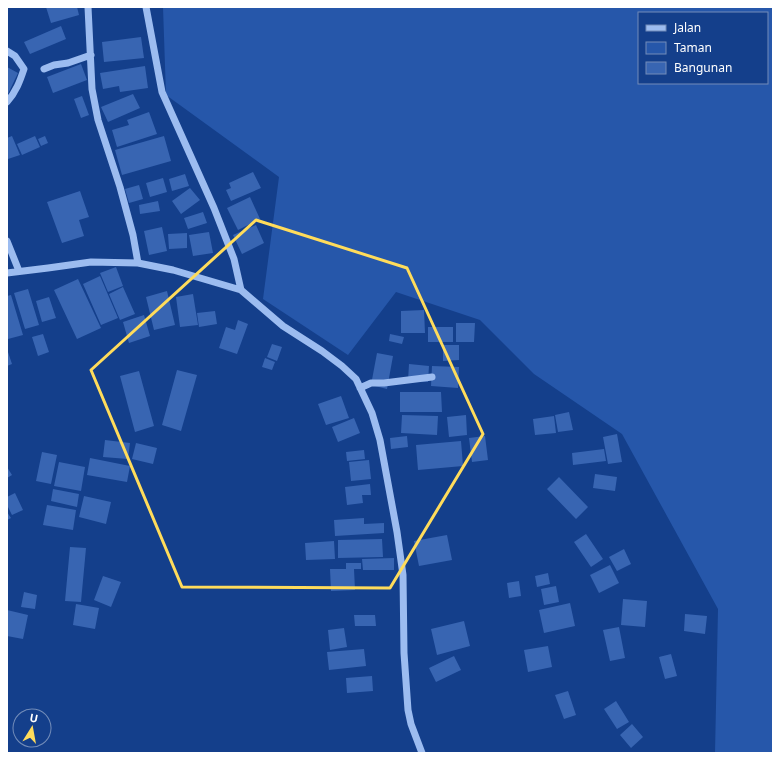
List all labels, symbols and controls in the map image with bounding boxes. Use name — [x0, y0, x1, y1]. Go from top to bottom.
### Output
legend — [638, 12, 768, 84]
text: Jalan — [673, 19, 701, 36]
text: Taman — [674, 39, 712, 56]
text: Bangunan — [674, 59, 732, 76]
north arrow — [12, 708, 52, 748]
text: U — [28, 710, 40, 726]

